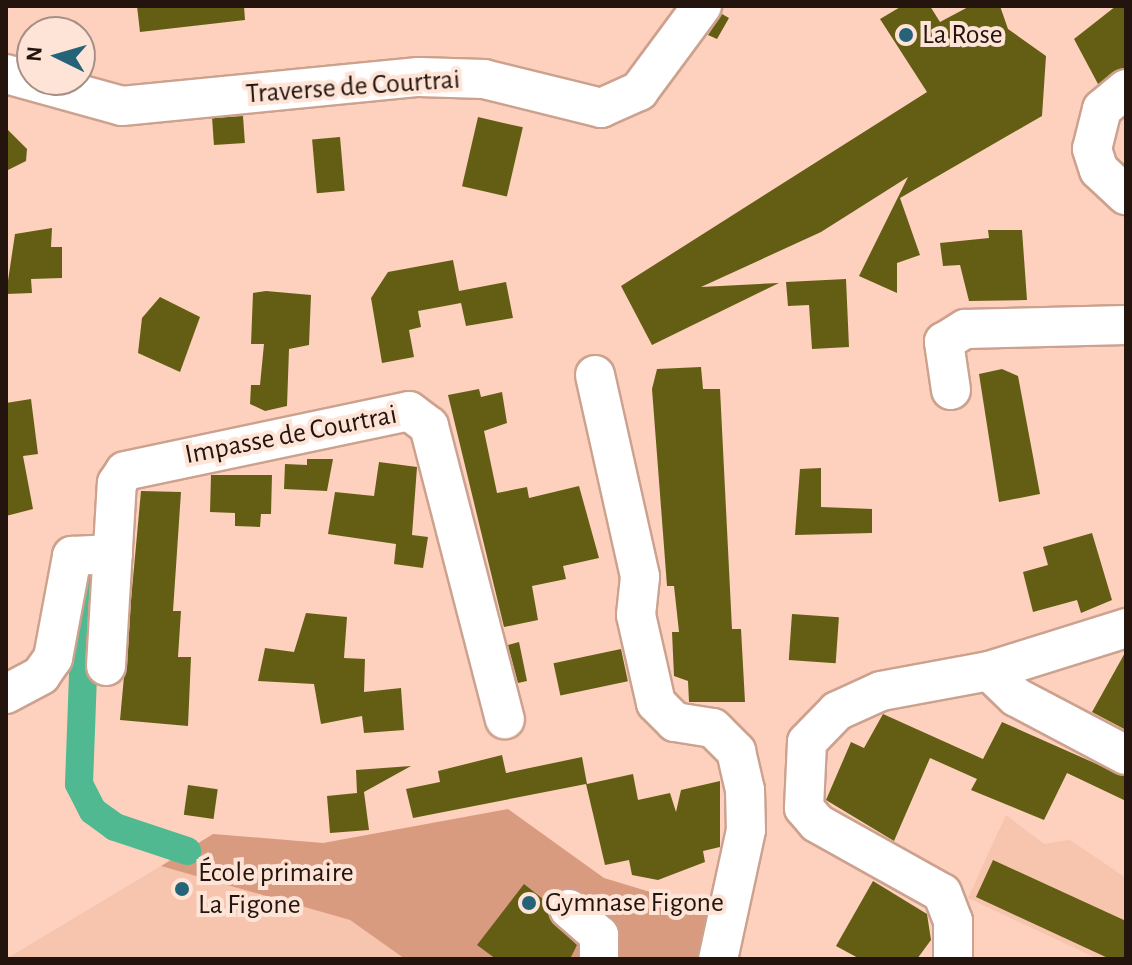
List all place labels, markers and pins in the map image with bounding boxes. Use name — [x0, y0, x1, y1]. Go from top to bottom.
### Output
place label: La Rose — [922, 18, 1003, 52]
marker: La Rose — [897, 26, 915, 44]
place label: École primaire La Figone — [198, 856, 354, 922]
marker: École primaire La Figone — [173, 880, 191, 898]
place label: Gymnase Figone — [545, 886, 724, 920]
marker: Gymnase Figone — [520, 894, 538, 912]

